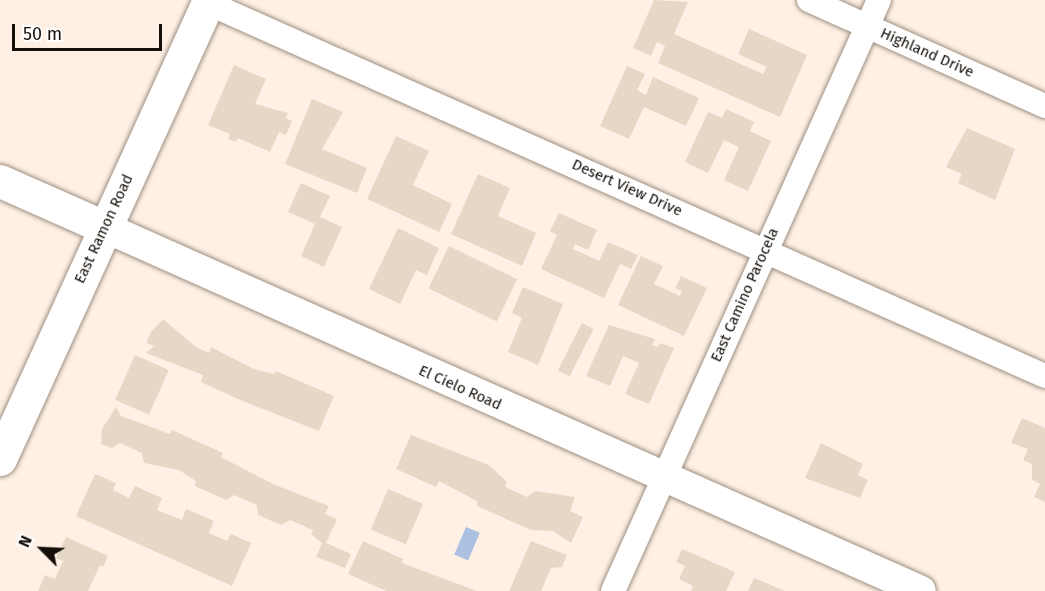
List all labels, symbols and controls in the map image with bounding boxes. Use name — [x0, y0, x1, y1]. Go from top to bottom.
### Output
scale bar — [15, 12, 165, 50]
text: 50 m — [23, 23, 62, 45]
street label: Highland Drive — [877, 24, 977, 82]
street label: Desert View Drive — [569, 156, 685, 220]
street label: East Ramon Road — [71, 172, 137, 286]
street label: East Camino Parocela — [707, 225, 783, 365]
street label: El Cielo Road — [416, 362, 504, 414]
north arrow — [12, 519, 72, 579]
text: N — [14, 533, 36, 550]

